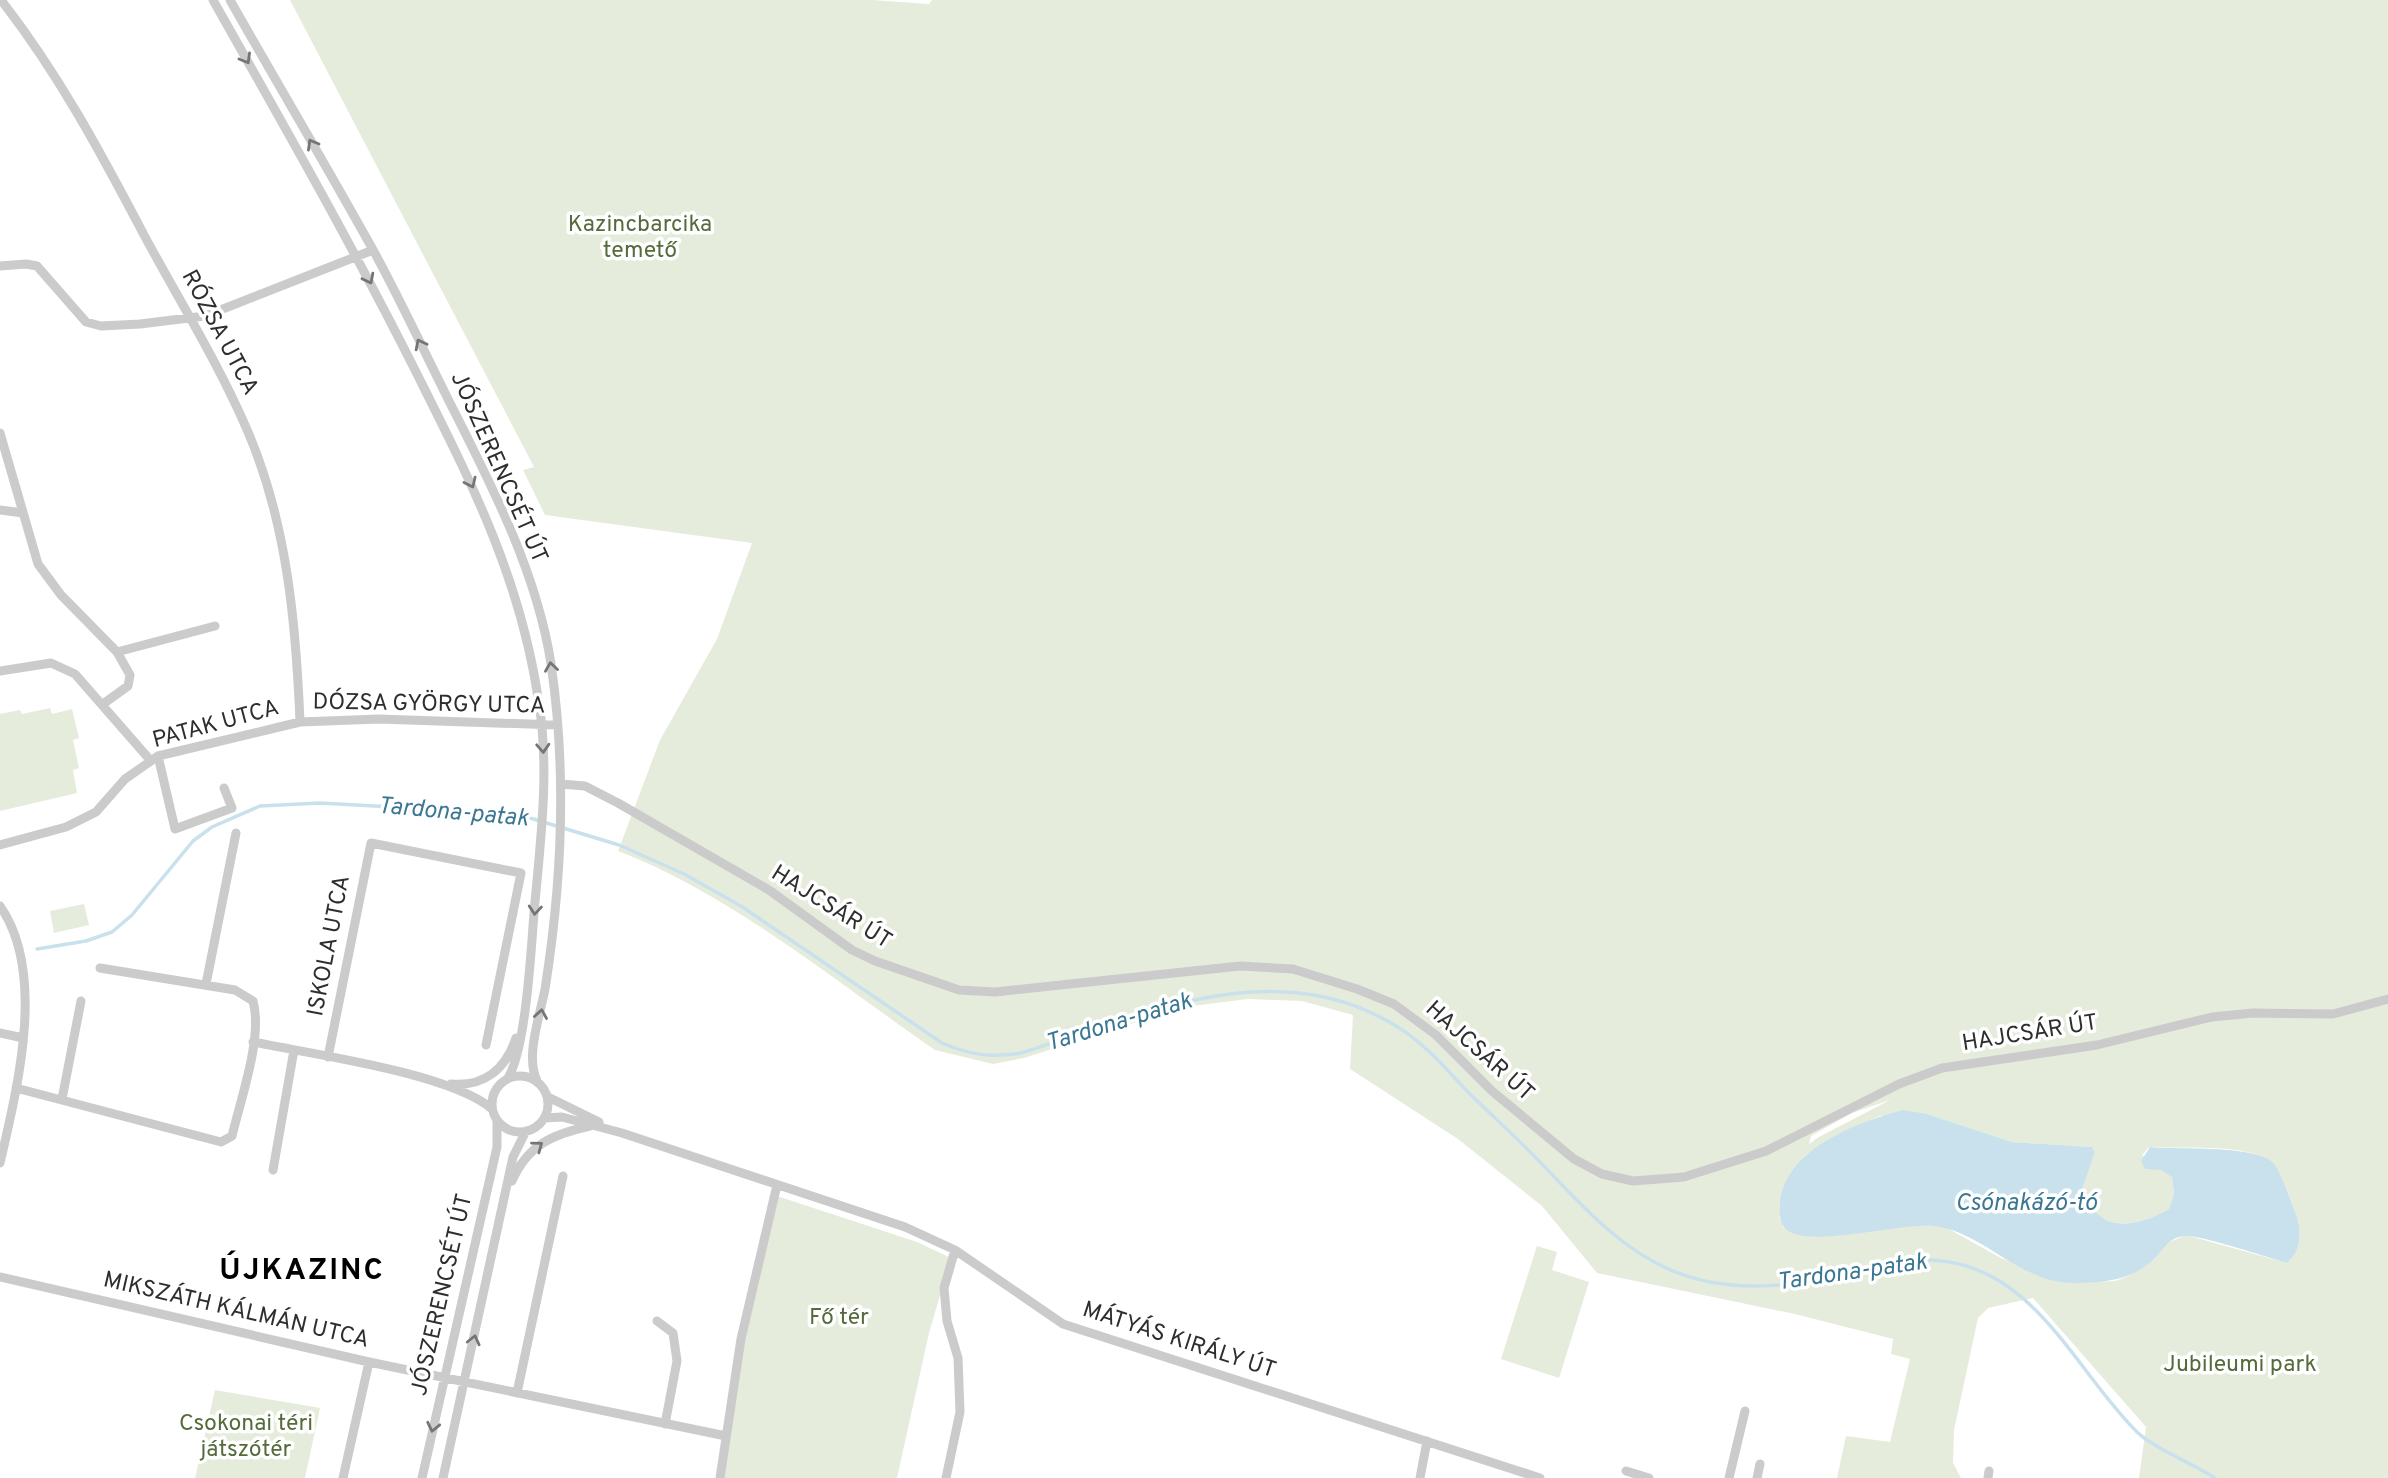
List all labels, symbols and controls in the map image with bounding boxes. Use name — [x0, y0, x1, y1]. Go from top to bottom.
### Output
one-way arrow — [238, 52, 251, 65]
one-way arrow — [307, 138, 320, 151]
park label: Kazincbarcika temető — [568, 211, 712, 266]
street label: RÓZSA UTCA — [174, 265, 266, 401]
one-way arrow — [361, 272, 375, 285]
one-way arrow — [415, 338, 429, 351]
street label: JÓSZERENCSÉT ÚT — [443, 367, 555, 568]
one-way arrow — [463, 476, 477, 488]
one-way arrow — [544, 661, 559, 673]
street label: DÓZSA GYÖRGY UTCA — [312, 686, 546, 722]
street label: PATAK UTCA — [149, 694, 283, 756]
one-way arrow — [535, 743, 550, 754]
water label: Tardona-patak — [376, 791, 530, 835]
street label: HAJCSÁR ÚT — [765, 858, 898, 957]
street label: ISKOLA UTCA — [302, 873, 358, 1019]
one-way arrow — [528, 905, 543, 916]
water label: Tardona-patak — [1042, 986, 1196, 1059]
street label: HAJCSÁR ÚT — [1418, 994, 1541, 1109]
street label: HAJCSÁR ÚT — [1960, 1007, 2100, 1059]
one-way arrow — [533, 1008, 548, 1020]
one-way arrow — [530, 1141, 543, 1154]
water label: Csónakázó-tó — [1955, 1189, 2098, 1219]
street label: JÓSZERENCSÉT ÚT — [404, 1191, 480, 1399]
water label: Tardona-patak — [1775, 1248, 1930, 1298]
district label: ÚJKAZINC — [219, 1250, 385, 1290]
street label: MIKSZÁTH KÁLMÁN UTCA — [100, 1265, 372, 1356]
street label: MÁTYÁS KIRÁLY ÚT — [1079, 1294, 1280, 1386]
park label: Fő tér — [809, 1304, 869, 1333]
one-way arrow — [466, 1334, 481, 1346]
park label: Jubileumi park — [2163, 1351, 2317, 1380]
park label: Csokonai téri játszótér — [179, 1410, 313, 1465]
one-way arrow — [426, 1421, 441, 1433]

